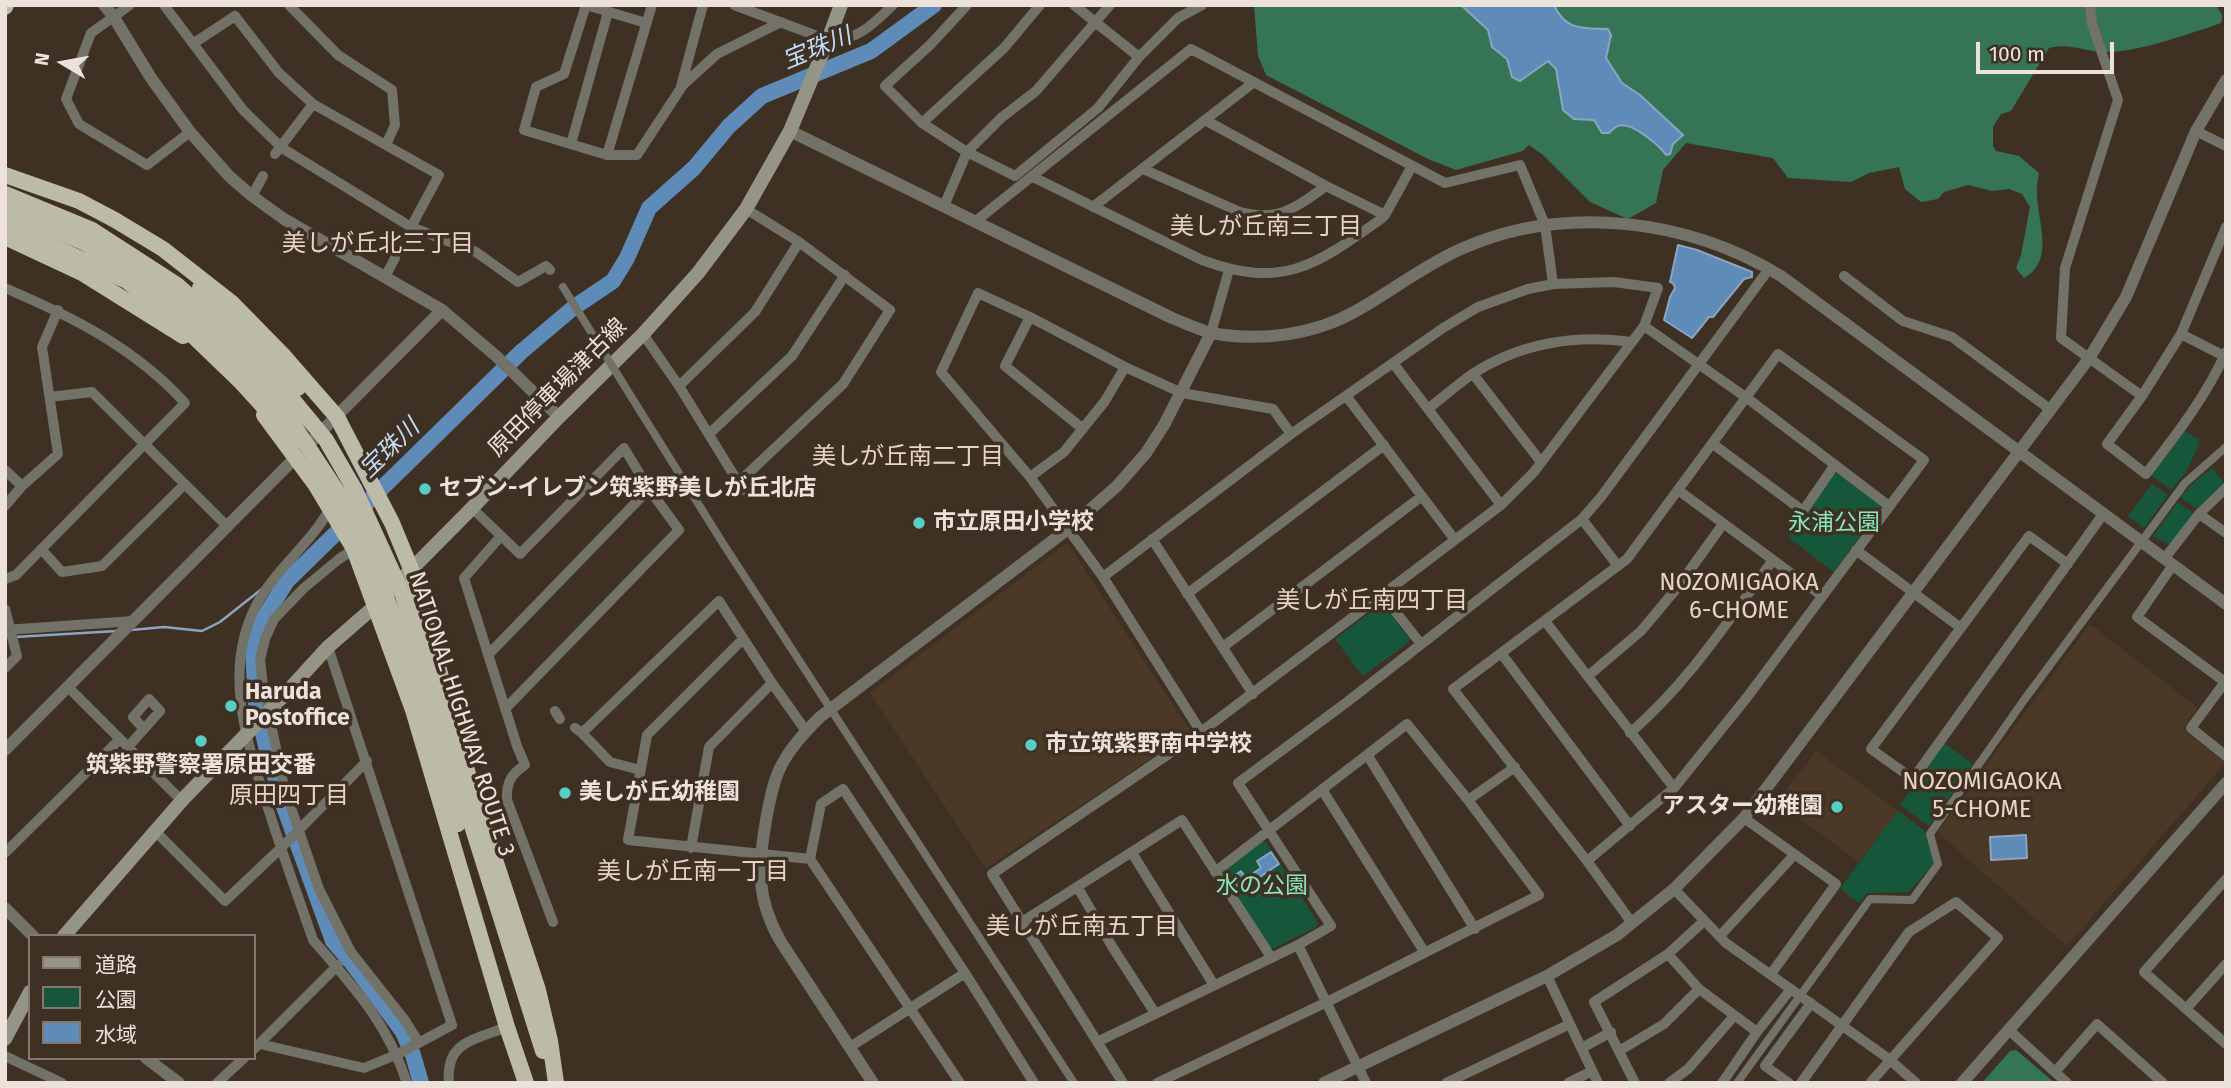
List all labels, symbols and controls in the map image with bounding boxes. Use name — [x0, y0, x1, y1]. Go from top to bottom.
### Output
water label: 宝珠川 — [778, 22, 856, 76]
north arrow — [28, 28, 98, 98]
scale bar — [1979, 28, 2117, 72]
text: 100 m — [1989, 41, 2045, 67]
text: N — [29, 51, 54, 67]
district label: 美しが丘南三丁目 — [1170, 213, 1362, 241]
district label: 美しが丘北三丁目 — [282, 230, 474, 258]
street label: 原田停車場津古線 — [483, 313, 633, 463]
water label: 宝珠川 — [354, 414, 426, 484]
district label: 美しが丘南二丁目 — [812, 443, 1004, 471]
place label: セブン-イレブン筑紫野美しが丘北店 — [439, 475, 816, 503]
marker: セブン-イレブン筑紫野美しが丘北店 — [417, 481, 433, 497]
place label: 市立原田小学校 — [933, 509, 1094, 537]
park label: 永浦公園 — [1788, 510, 1880, 538]
marker: 市立原田小学校 — [911, 515, 927, 531]
street label: NATIONAL HIGHWAY ROUTE 3 — [402, 568, 520, 860]
district label: NOZOMIGAOKA 6-CHOME — [1650, 569, 1828, 625]
district label: 美しが丘南四丁目 — [1276, 587, 1468, 615]
place label: Haruda Postoffice — [245, 679, 350, 733]
marker: Haruda Postoffice — [223, 698, 239, 714]
place label: 市立筑紫野南中学校 — [1045, 731, 1252, 759]
marker: 筑紫野警察署原田交番 — [193, 733, 209, 749]
marker: 市立筑紫野南中学校 — [1023, 737, 1039, 753]
place label: 筑紫野警察署原田交番 — [86, 752, 316, 780]
district label: NOZOMIGAOKA 5-CHOME — [1893, 768, 2071, 824]
place label: 美しが丘幼稚園 — [579, 779, 740, 807]
district label: 原田四丁目 — [229, 782, 349, 810]
marker: 美しが丘幼稚園 — [557, 785, 573, 801]
place label: アスター幼稚園 — [1662, 793, 1823, 821]
marker: アスター幼稚園 — [1829, 799, 1845, 815]
district label: 美しが丘南一丁目 — [597, 858, 789, 886]
park label: 水の公園 — [1216, 873, 1308, 901]
district label: 美しが丘南五丁目 — [986, 913, 1178, 941]
legend — [28, 934, 256, 1060]
text: 道路 — [95, 952, 137, 978]
text: 公園 — [95, 987, 137, 1013]
text: 水域 — [95, 1022, 137, 1048]

